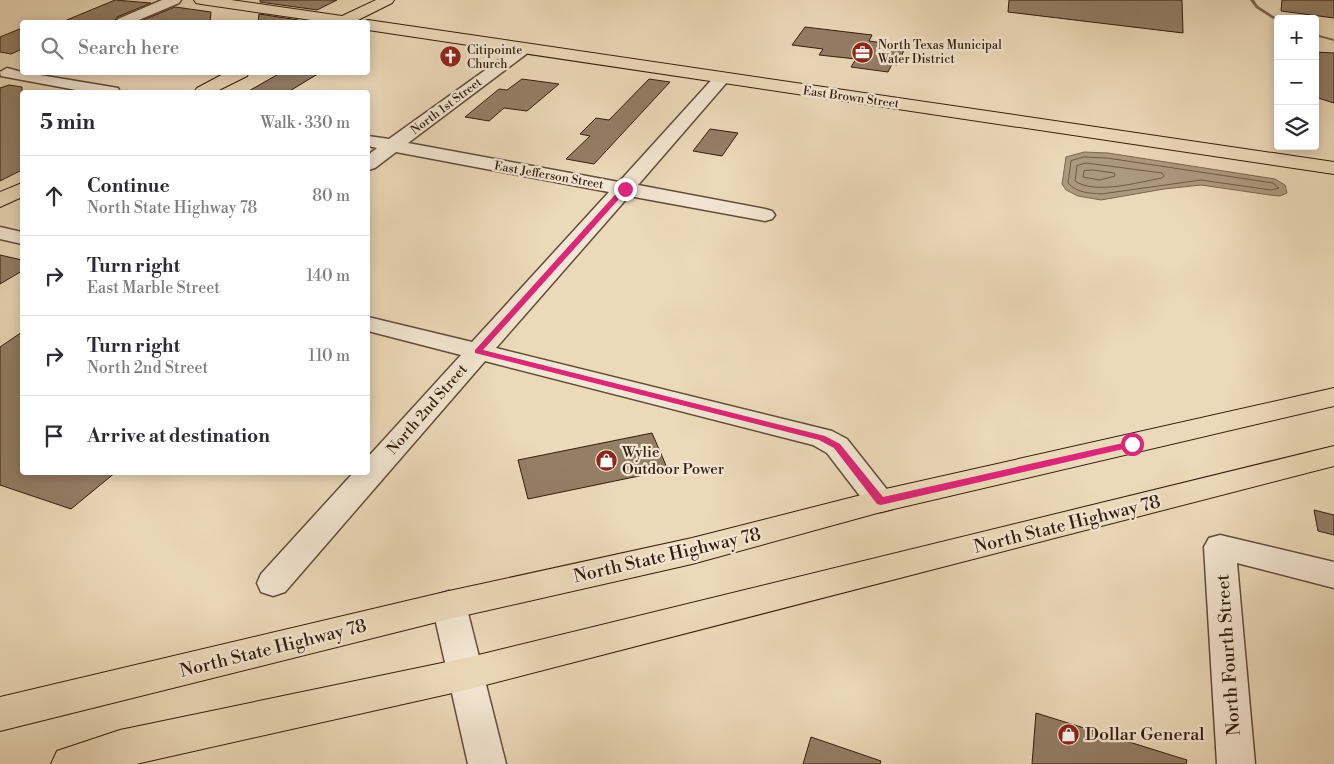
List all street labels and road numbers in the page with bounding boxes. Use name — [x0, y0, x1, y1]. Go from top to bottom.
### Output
street label: North 1st Street — [408, 74, 485, 138]
street label: East Brown Street — [802, 83, 901, 112]
street label: East Jefferson Street — [493, 159, 605, 193]
street label: North 2nd Street — [383, 360, 472, 458]
street label: North State Highway 78 — [971, 490, 1163, 559]
street label: North State Highway 78 — [571, 523, 763, 588]
street label: North Fourth Street — [1211, 573, 1246, 736]
street label: North State Highway 78 — [177, 614, 369, 683]

